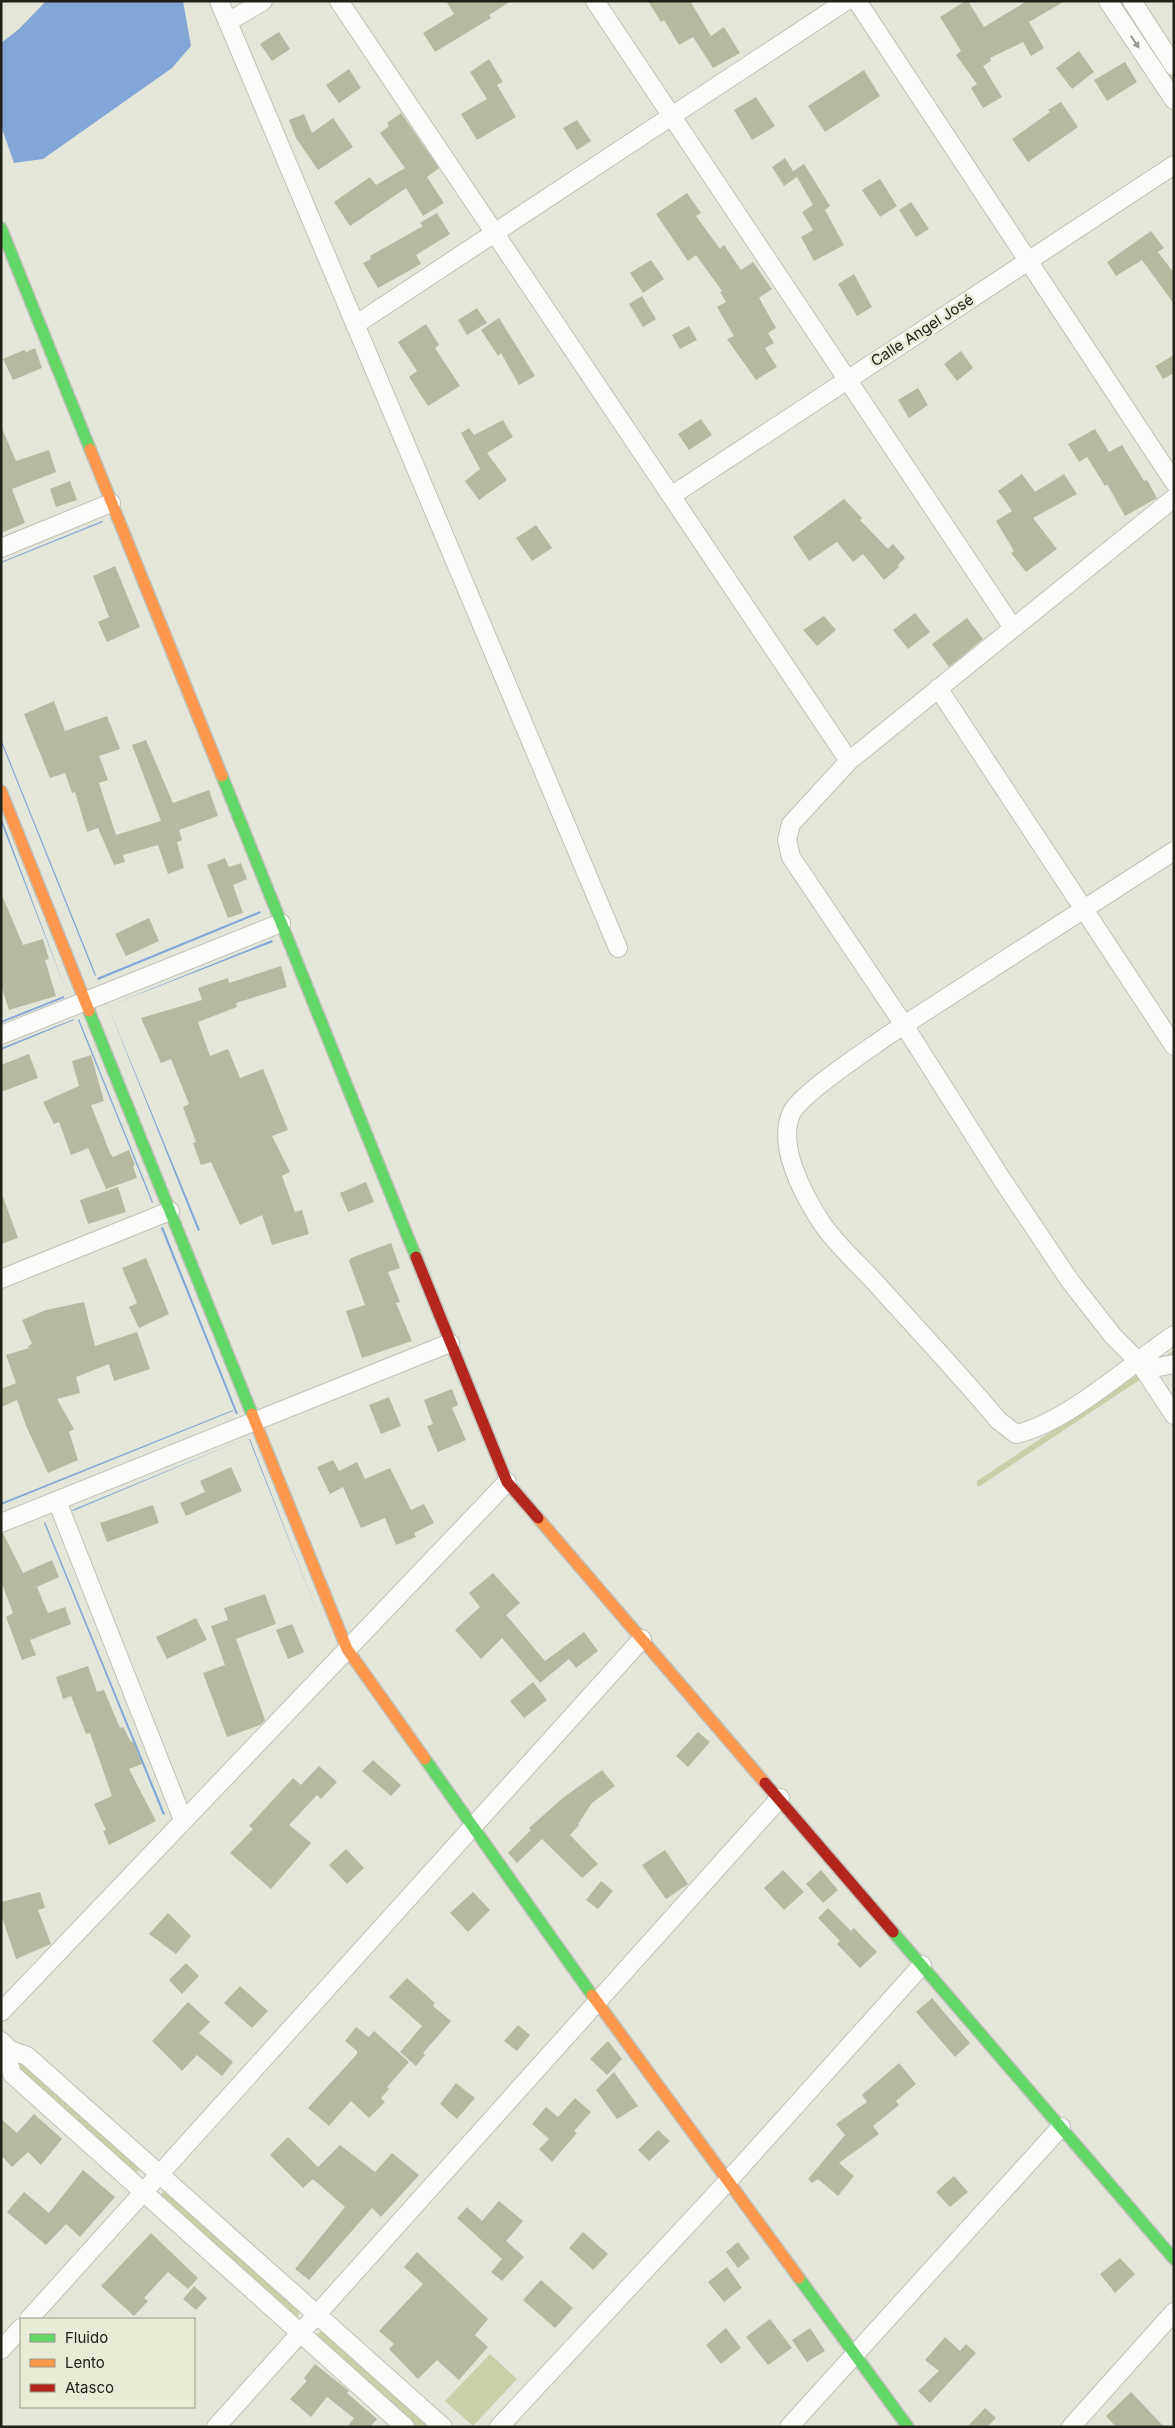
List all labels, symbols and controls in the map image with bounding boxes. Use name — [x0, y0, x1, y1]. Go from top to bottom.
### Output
one-way arrow — [1130, 35, 1140, 49]
street label: Calle Angel José — [867, 290, 977, 370]
legend — [20, 2318, 195, 2408]
text: Fluido — [65, 2328, 108, 2347]
text: Lento — [65, 2353, 105, 2372]
text: Atasco — [65, 2378, 114, 2397]

